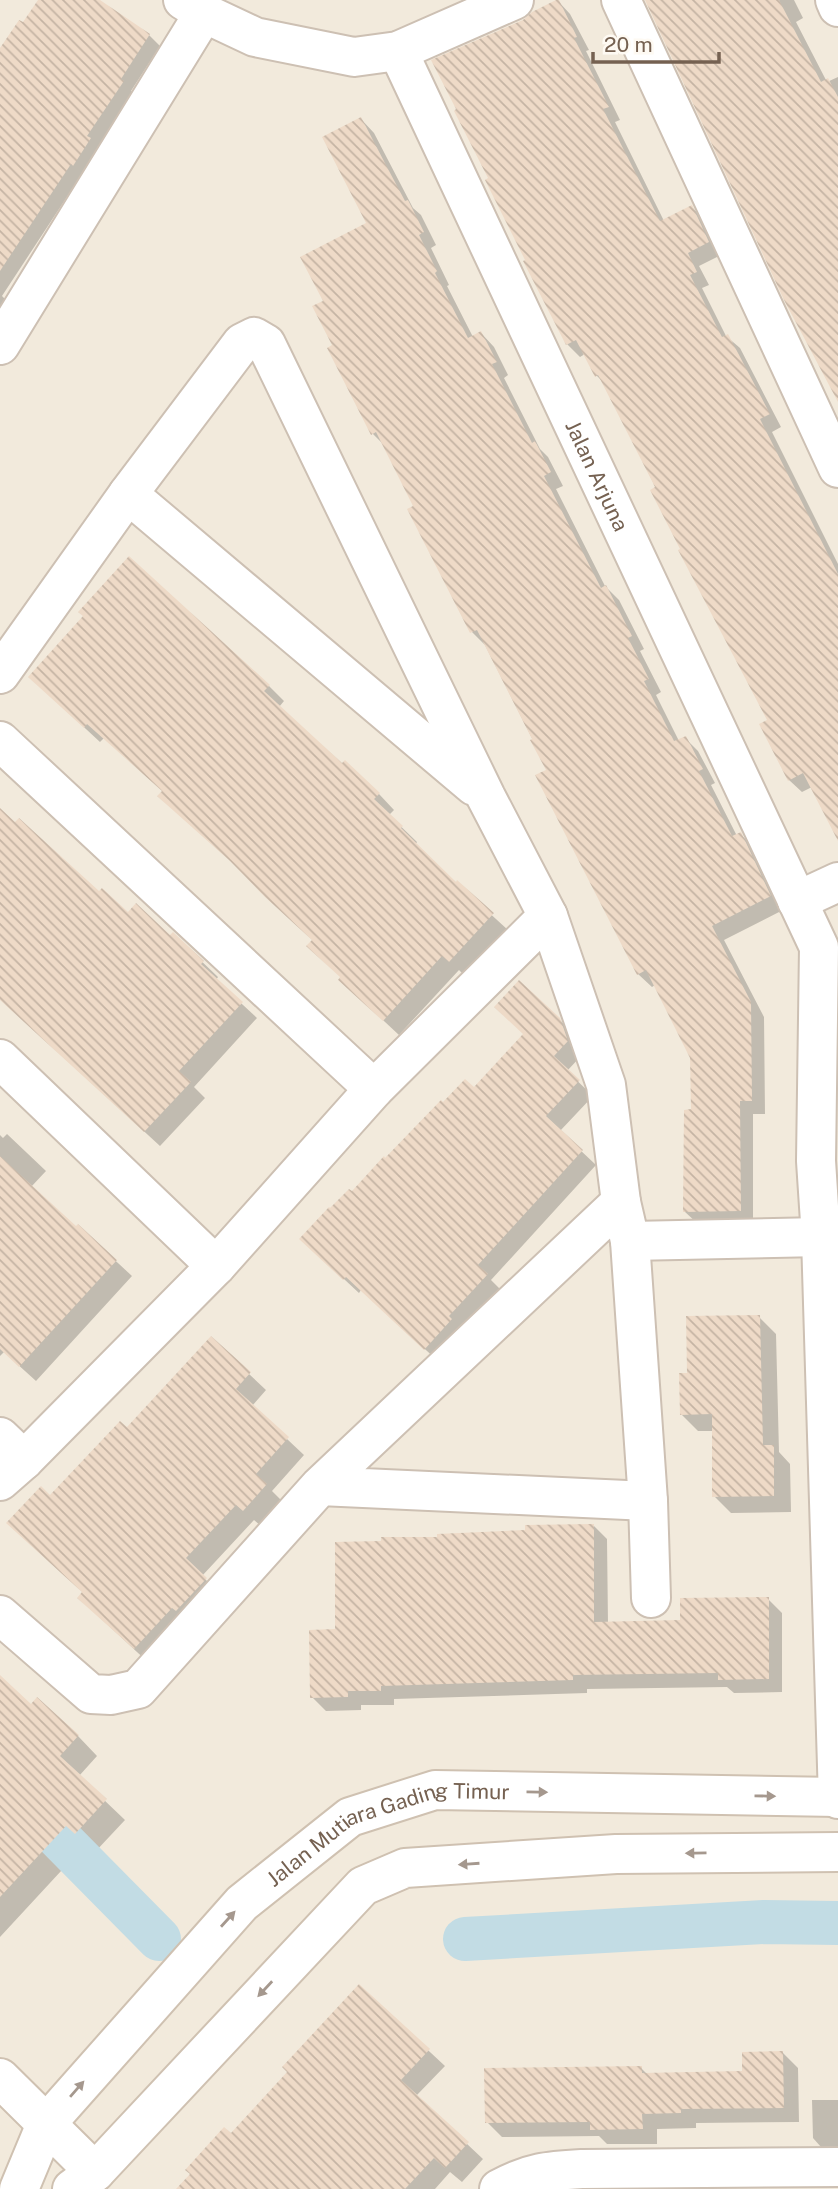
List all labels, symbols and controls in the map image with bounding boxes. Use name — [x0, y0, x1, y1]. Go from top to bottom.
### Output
scale bar — [593, 21, 719, 65]
text: 20 m — [604, 32, 653, 57]
street label: Jalan Arjuna — [561, 416, 634, 535]
street label: Jalan Mutiara Gading Timur — [261, 1777, 510, 1891]
one-way arrow — [526, 1786, 548, 1798]
one-way arrow — [754, 1790, 776, 1802]
one-way arrow — [685, 1848, 707, 1859]
one-way arrow — [458, 1859, 480, 1870]
one-way arrow — [220, 1910, 236, 1928]
one-way arrow — [258, 1980, 274, 1997]
one-way arrow — [69, 2081, 85, 2098]

